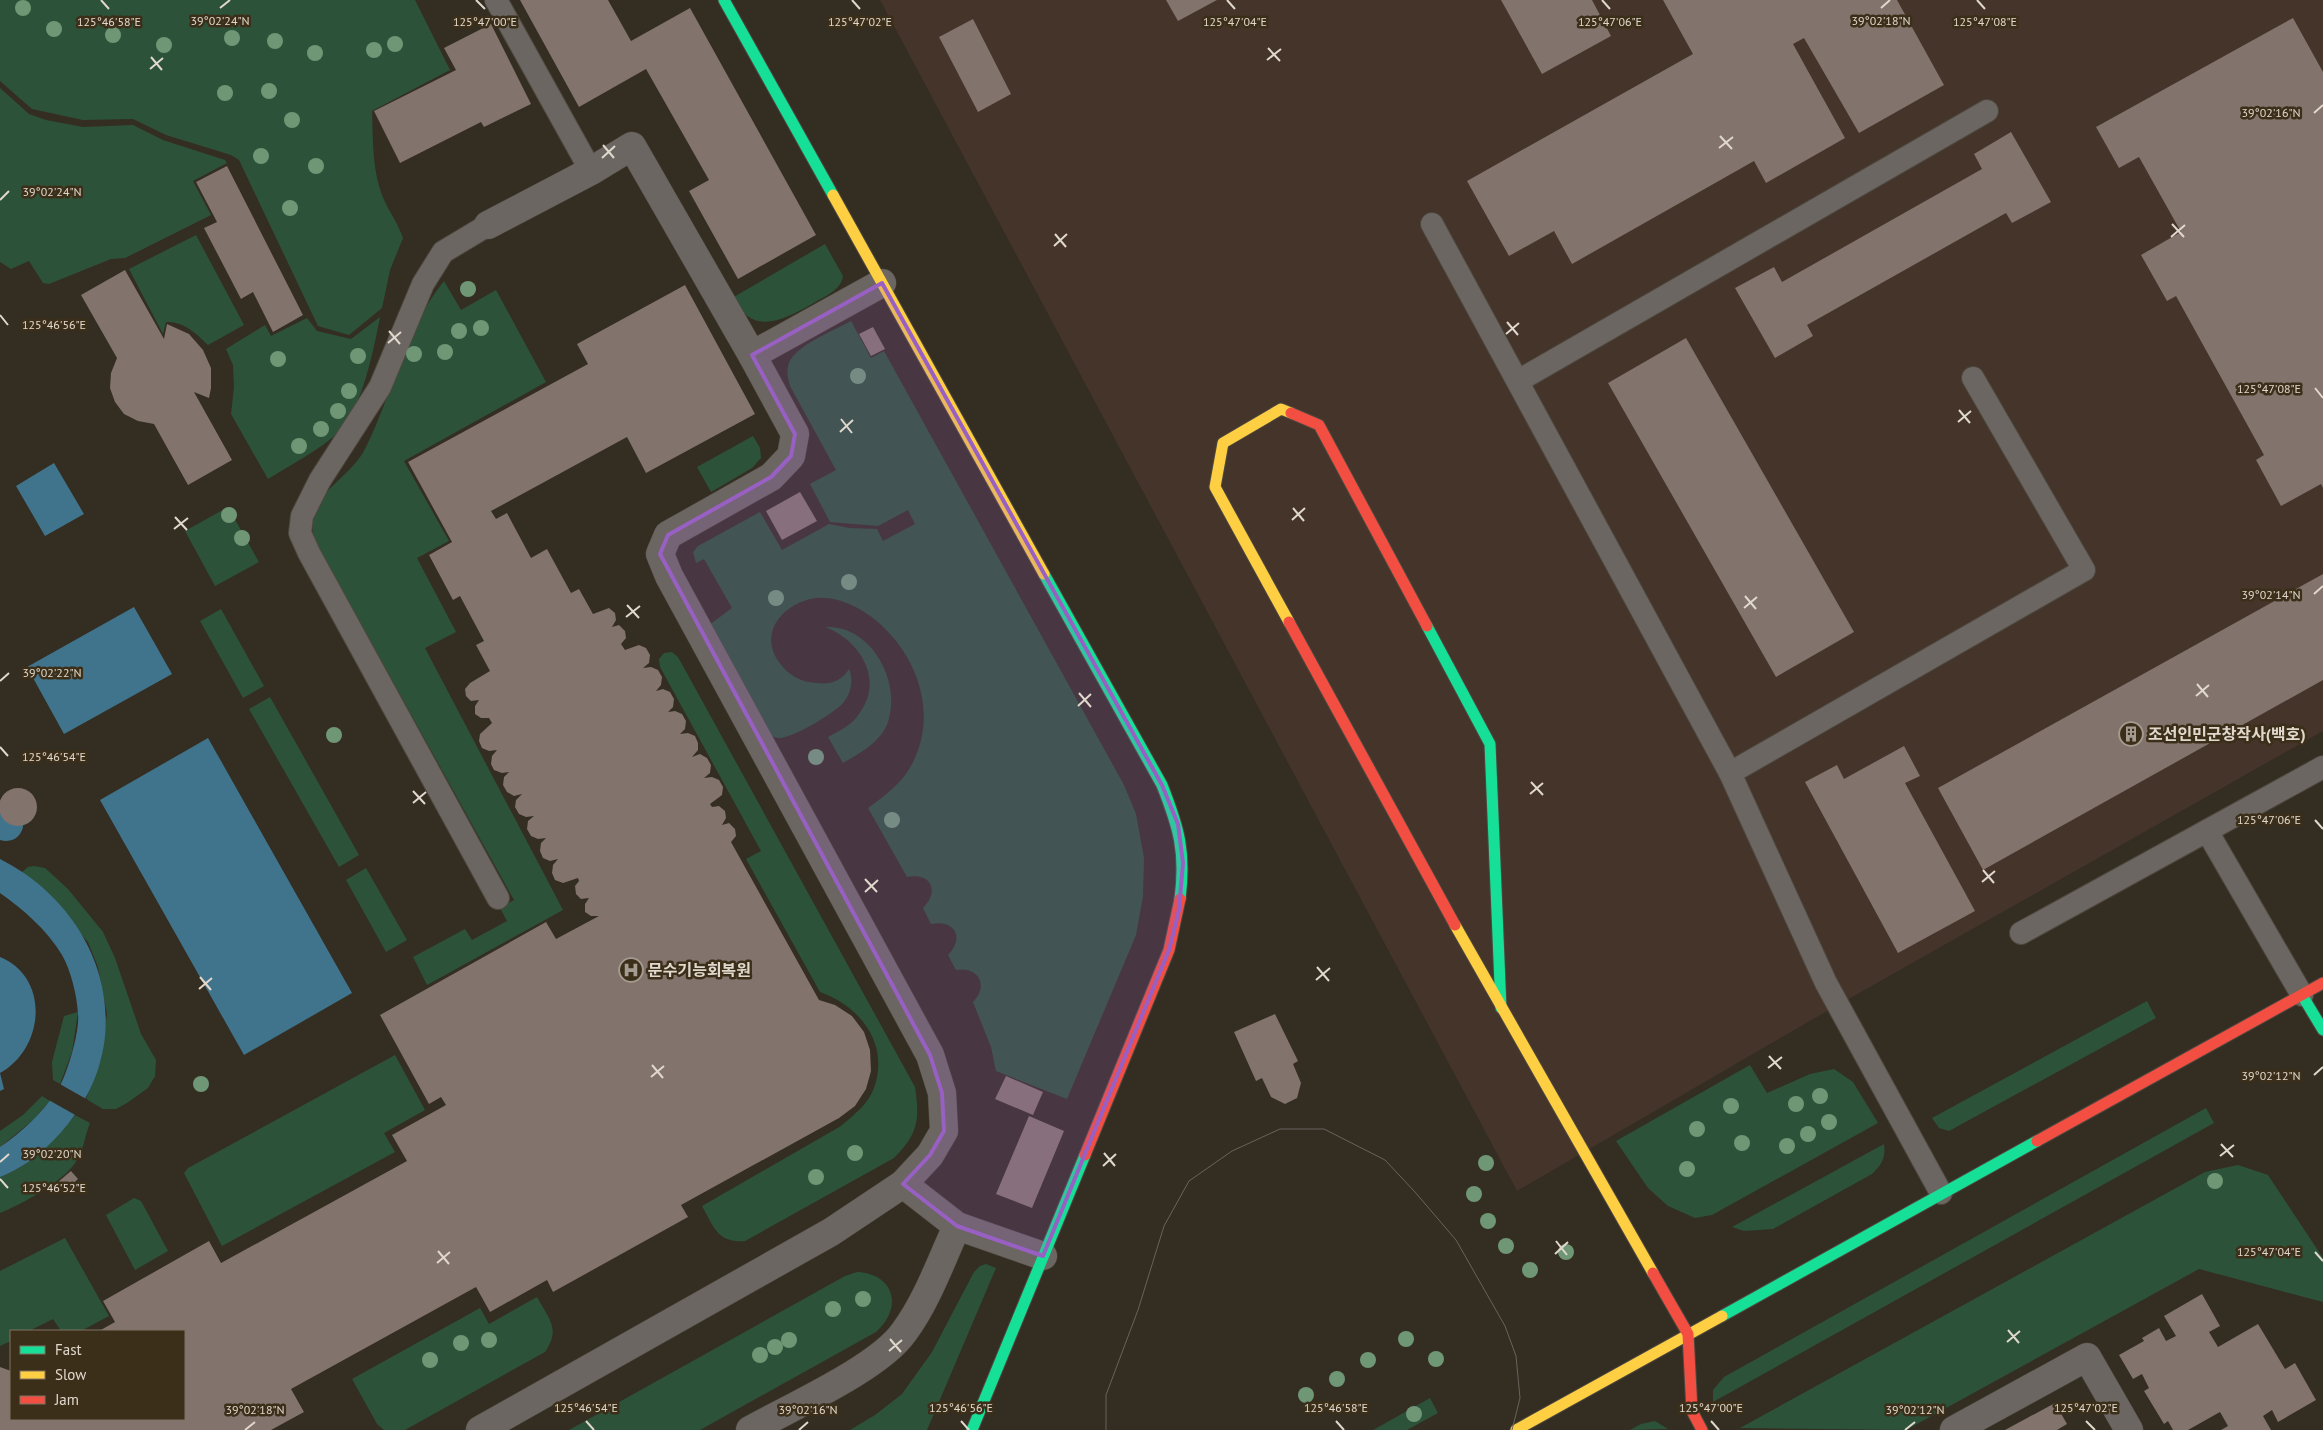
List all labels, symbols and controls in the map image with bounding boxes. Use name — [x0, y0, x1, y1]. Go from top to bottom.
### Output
text: 39°02'24"N — [190, 13, 250, 28]
text: 39°02'18"N — [1851, 13, 1911, 28]
text: 125°46'58"E — [77, 14, 141, 29]
text: 125°47'00"E — [453, 14, 517, 29]
text: 125°47'02"E — [828, 14, 892, 29]
text: 125°47'04"E — [1203, 14, 1267, 29]
text: 125°47'06"E — [1578, 14, 1642, 29]
text: 125°47'08"E — [1953, 14, 2017, 29]
text: 39°02'16"N — [2241, 105, 2301, 120]
text: 39°02'24"N — [22, 184, 82, 199]
text: 125°46'56"E — [22, 317, 86, 332]
text: 125°47'08"E — [2237, 381, 2301, 396]
text: 39°02'14"N — [2241, 587, 2301, 602]
text: 39°02'22"N — [22, 665, 82, 680]
building icon: 조선인민군창작사(백호) — [2118, 721, 2144, 747]
place label: 조선인민군창작사(백호) — [2148, 724, 2306, 744]
text: 125°46'54"E — [22, 749, 86, 764]
text: 125°47'06"E — [2237, 812, 2301, 827]
hospital icon: 문수기능회복원 — [618, 957, 644, 983]
place label: 문수기능회복원 — [648, 960, 751, 980]
text: 39°02'12"N — [2241, 1068, 2301, 1083]
text: 39°02'20"N — [22, 1146, 82, 1161]
text: 125°46'52"E — [22, 1180, 86, 1195]
text: 125°47'04"E — [2237, 1244, 2301, 1259]
legend — [10, 1330, 185, 1420]
text: Fast — [55, 1340, 82, 1359]
text: Slow — [55, 1365, 86, 1384]
text: Jam — [54, 1390, 79, 1409]
text: 125°46'54"E — [554, 1400, 618, 1415]
text: 125°46'56"E — [929, 1400, 993, 1415]
text: 125°46'58"E — [1304, 1400, 1368, 1415]
text: 125°47'00"E — [1679, 1400, 1743, 1415]
text: 125°47'02"E — [2054, 1400, 2118, 1415]
text: 39°02'18"N — [225, 1402, 285, 1417]
text: 39°02'16"N — [778, 1402, 838, 1417]
text: 39°02'12"N — [1885, 1402, 1945, 1417]

